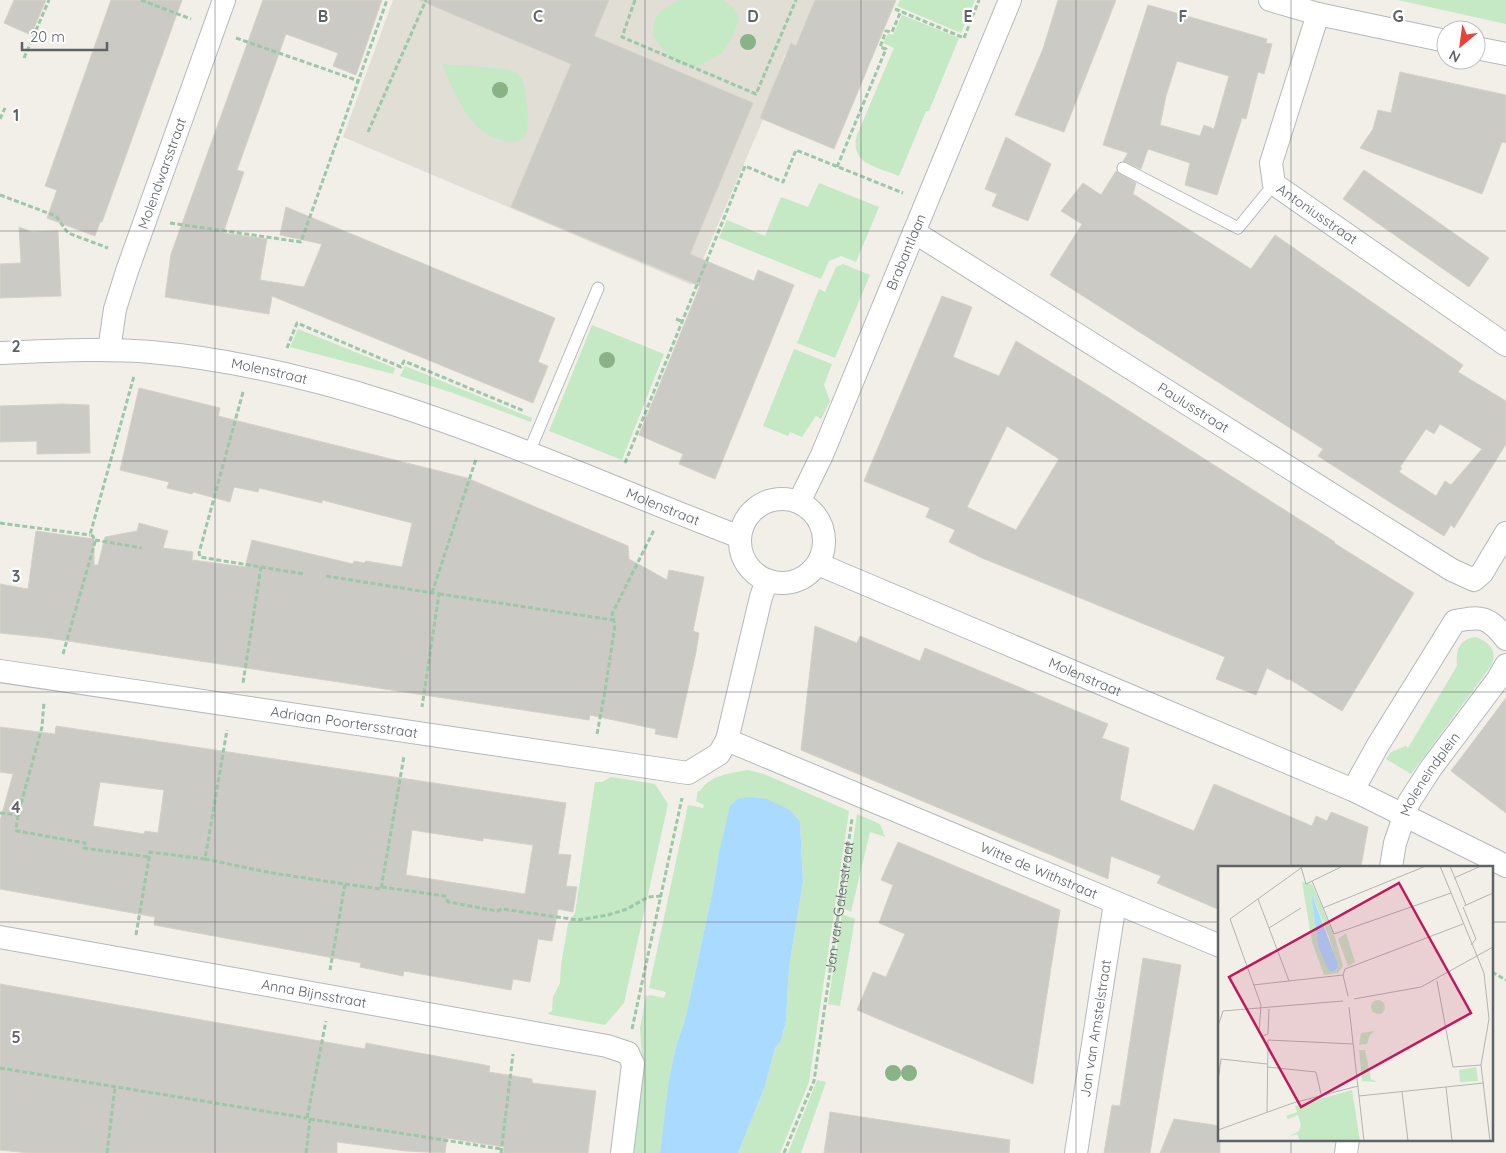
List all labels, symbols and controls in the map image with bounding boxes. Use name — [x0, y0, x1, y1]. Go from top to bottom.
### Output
text: B — [318, 6, 328, 26]
text: C — [533, 6, 543, 26]
text: D — [747, 6, 759, 26]
text: E — [963, 6, 973, 26]
text: F — [1179, 6, 1188, 26]
text: G — [1392, 6, 1404, 26]
scale bar — [22, 20, 108, 52]
north arrow — [1436, 20, 1486, 70]
text: 20 m — [30, 27, 65, 46]
text: N — [1446, 46, 1464, 67]
text: 1 — [13, 105, 19, 125]
street label: Molendwarsstraat — [134, 115, 190, 232]
street label: Antoniusstraat — [1273, 180, 1361, 248]
street label: Brabantlaan — [882, 211, 930, 293]
text: 2 — [11, 336, 21, 356]
street label: Molenstraat — [230, 354, 310, 388]
street label: Paulusstraat — [1154, 378, 1233, 437]
street label: Molenstraat — [624, 484, 702, 530]
text: 3 — [12, 566, 20, 586]
street label: Molenstraat — [1046, 653, 1125, 700]
street label: Adriaan Poortersstraat — [269, 702, 419, 742]
street label: Moleneindplein — [1396, 729, 1464, 818]
text: 4 — [11, 797, 21, 817]
street label: Witte de Withstraat — [977, 838, 1101, 903]
street label: Jan van Galenstraat — [821, 840, 858, 974]
inset map — [1218, 866, 1494, 1140]
street label: Jan van Amstelstraat — [1076, 958, 1115, 1099]
street label: Anna Bijnsstraat — [260, 975, 368, 1012]
text: 5 — [11, 1027, 21, 1047]

